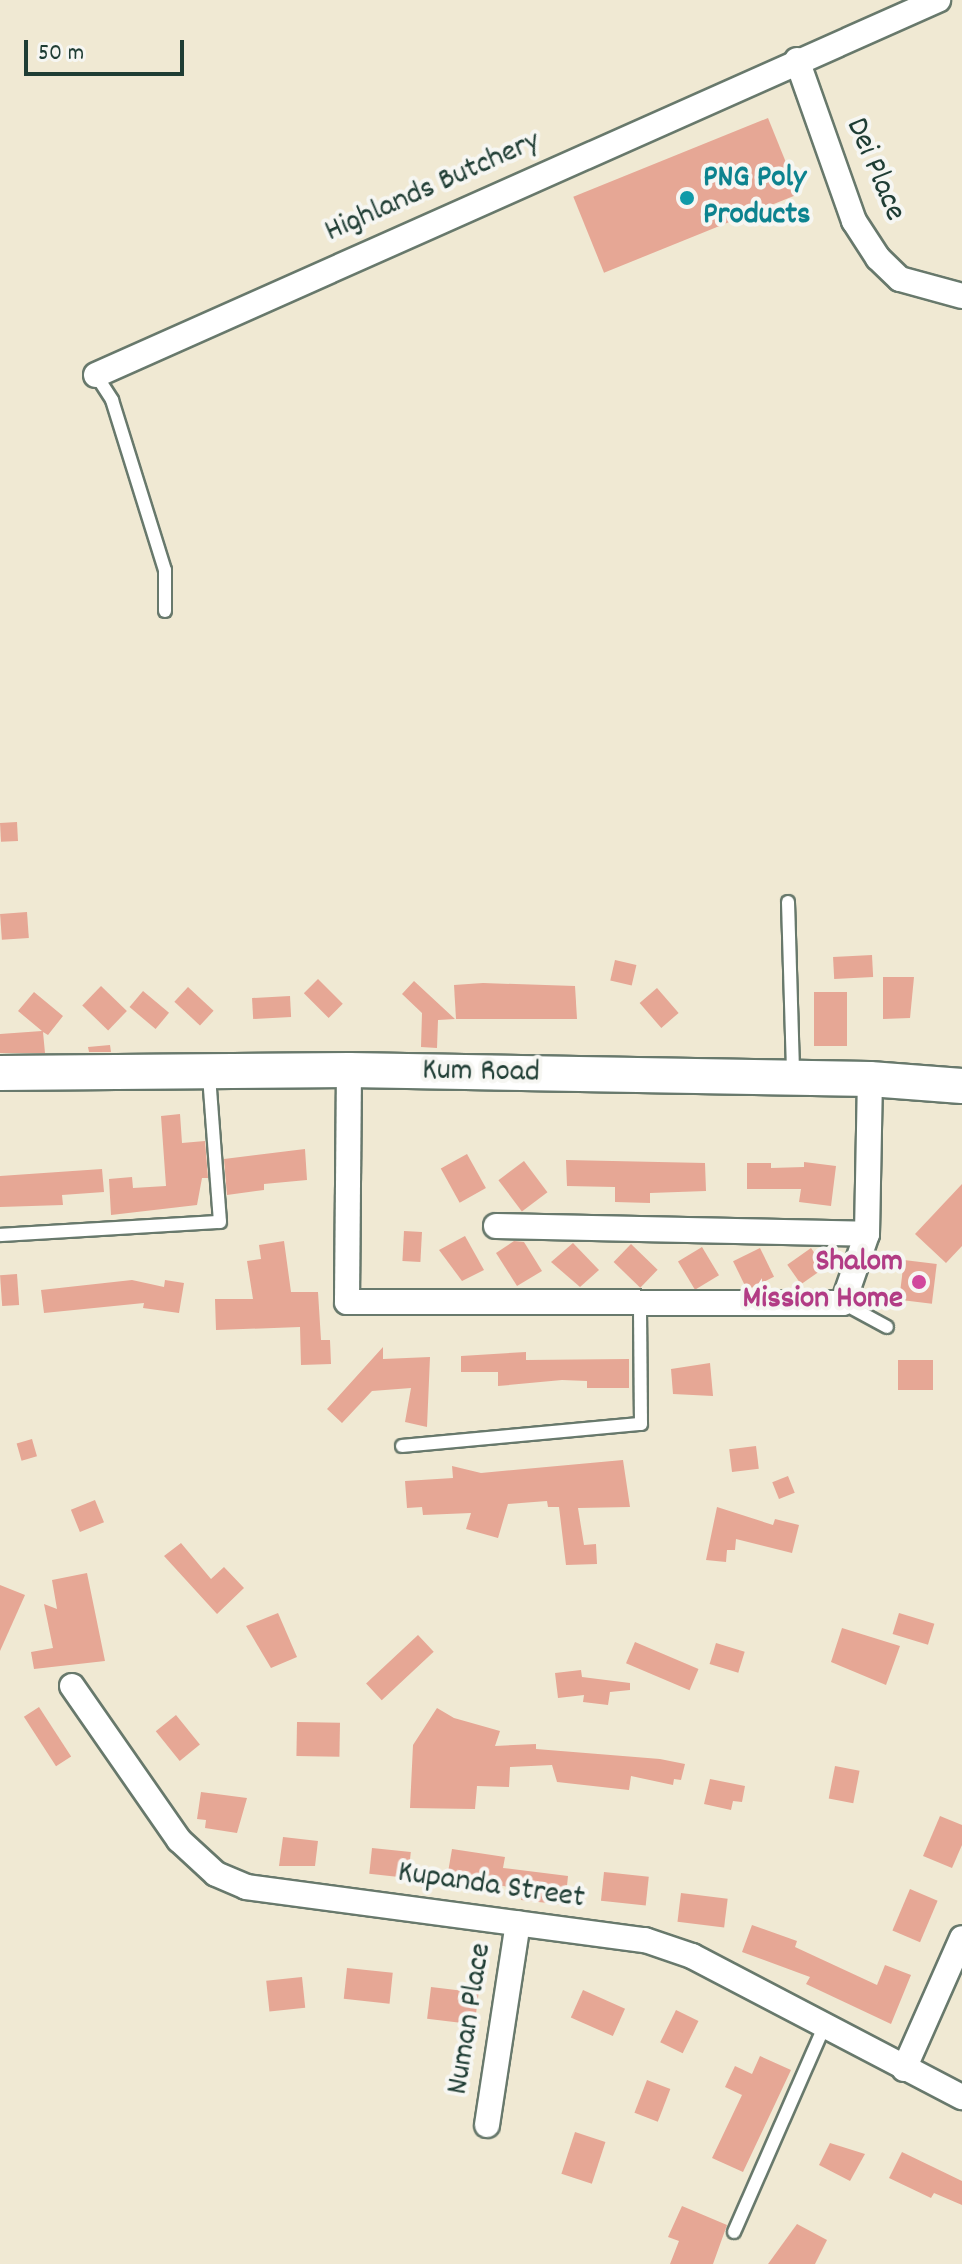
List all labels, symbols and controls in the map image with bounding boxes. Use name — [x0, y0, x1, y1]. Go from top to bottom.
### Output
scale bar — [28, 24, 188, 74]
text: 50 m — [38, 37, 84, 71]
street label: Dei Place — [835, 113, 913, 227]
street label: Highlands Butchery — [320, 123, 546, 253]
place label: PNG Poly Products — [703, 161, 811, 236]
marker: PNG Poly Products — [678, 189, 696, 207]
street label: Kum Road — [422, 1053, 540, 1093]
place label: Shalom Mission Home — [743, 1245, 903, 1320]
marker: Shalom Mission Home — [910, 1273, 928, 1291]
street label: Kupanda Street — [395, 1855, 587, 1919]
street label: Numan Place — [440, 1941, 502, 2097]

